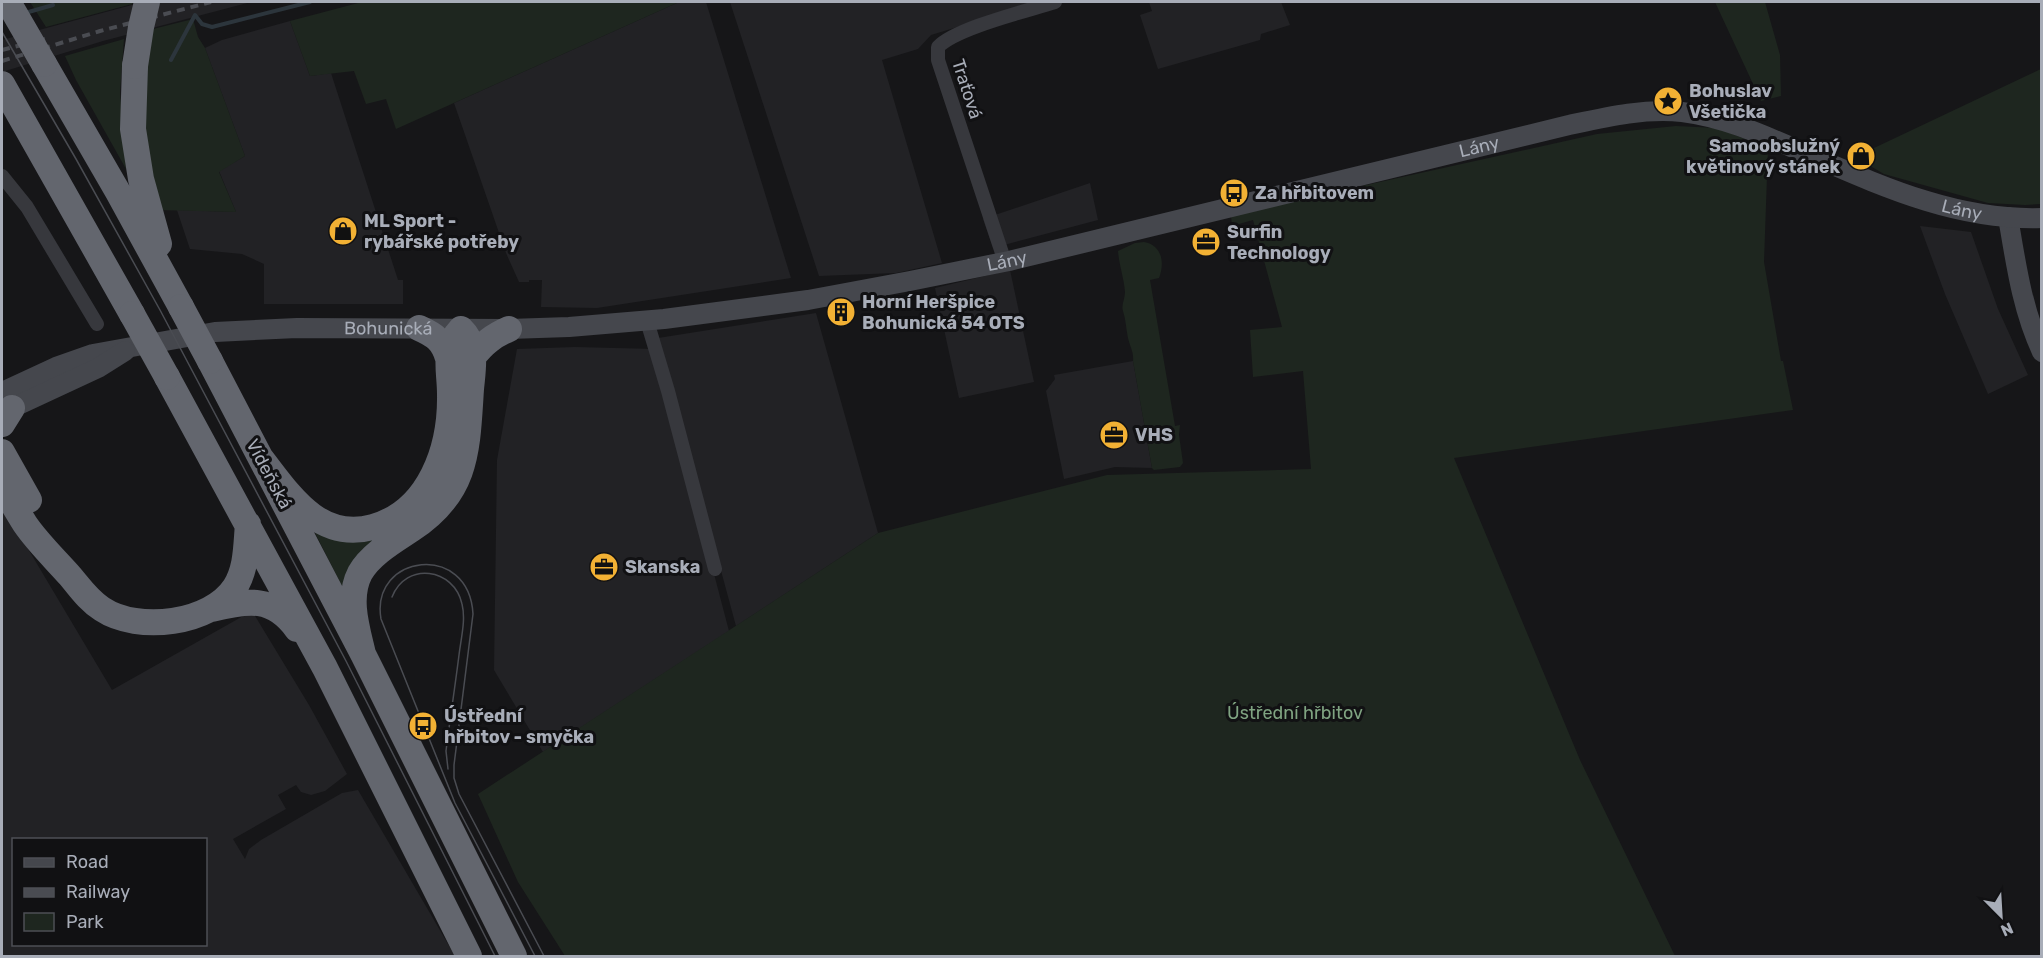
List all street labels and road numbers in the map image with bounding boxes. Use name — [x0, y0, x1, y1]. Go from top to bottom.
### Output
street label: Traťová — [947, 56, 987, 122]
street label: Lány — [1457, 131, 1502, 162]
street label: Lány — [1939, 195, 1984, 225]
street label: Lány — [985, 246, 1029, 276]
street label: Bohunická — [344, 317, 432, 340]
street label: Vídeňská — [241, 435, 297, 513]

